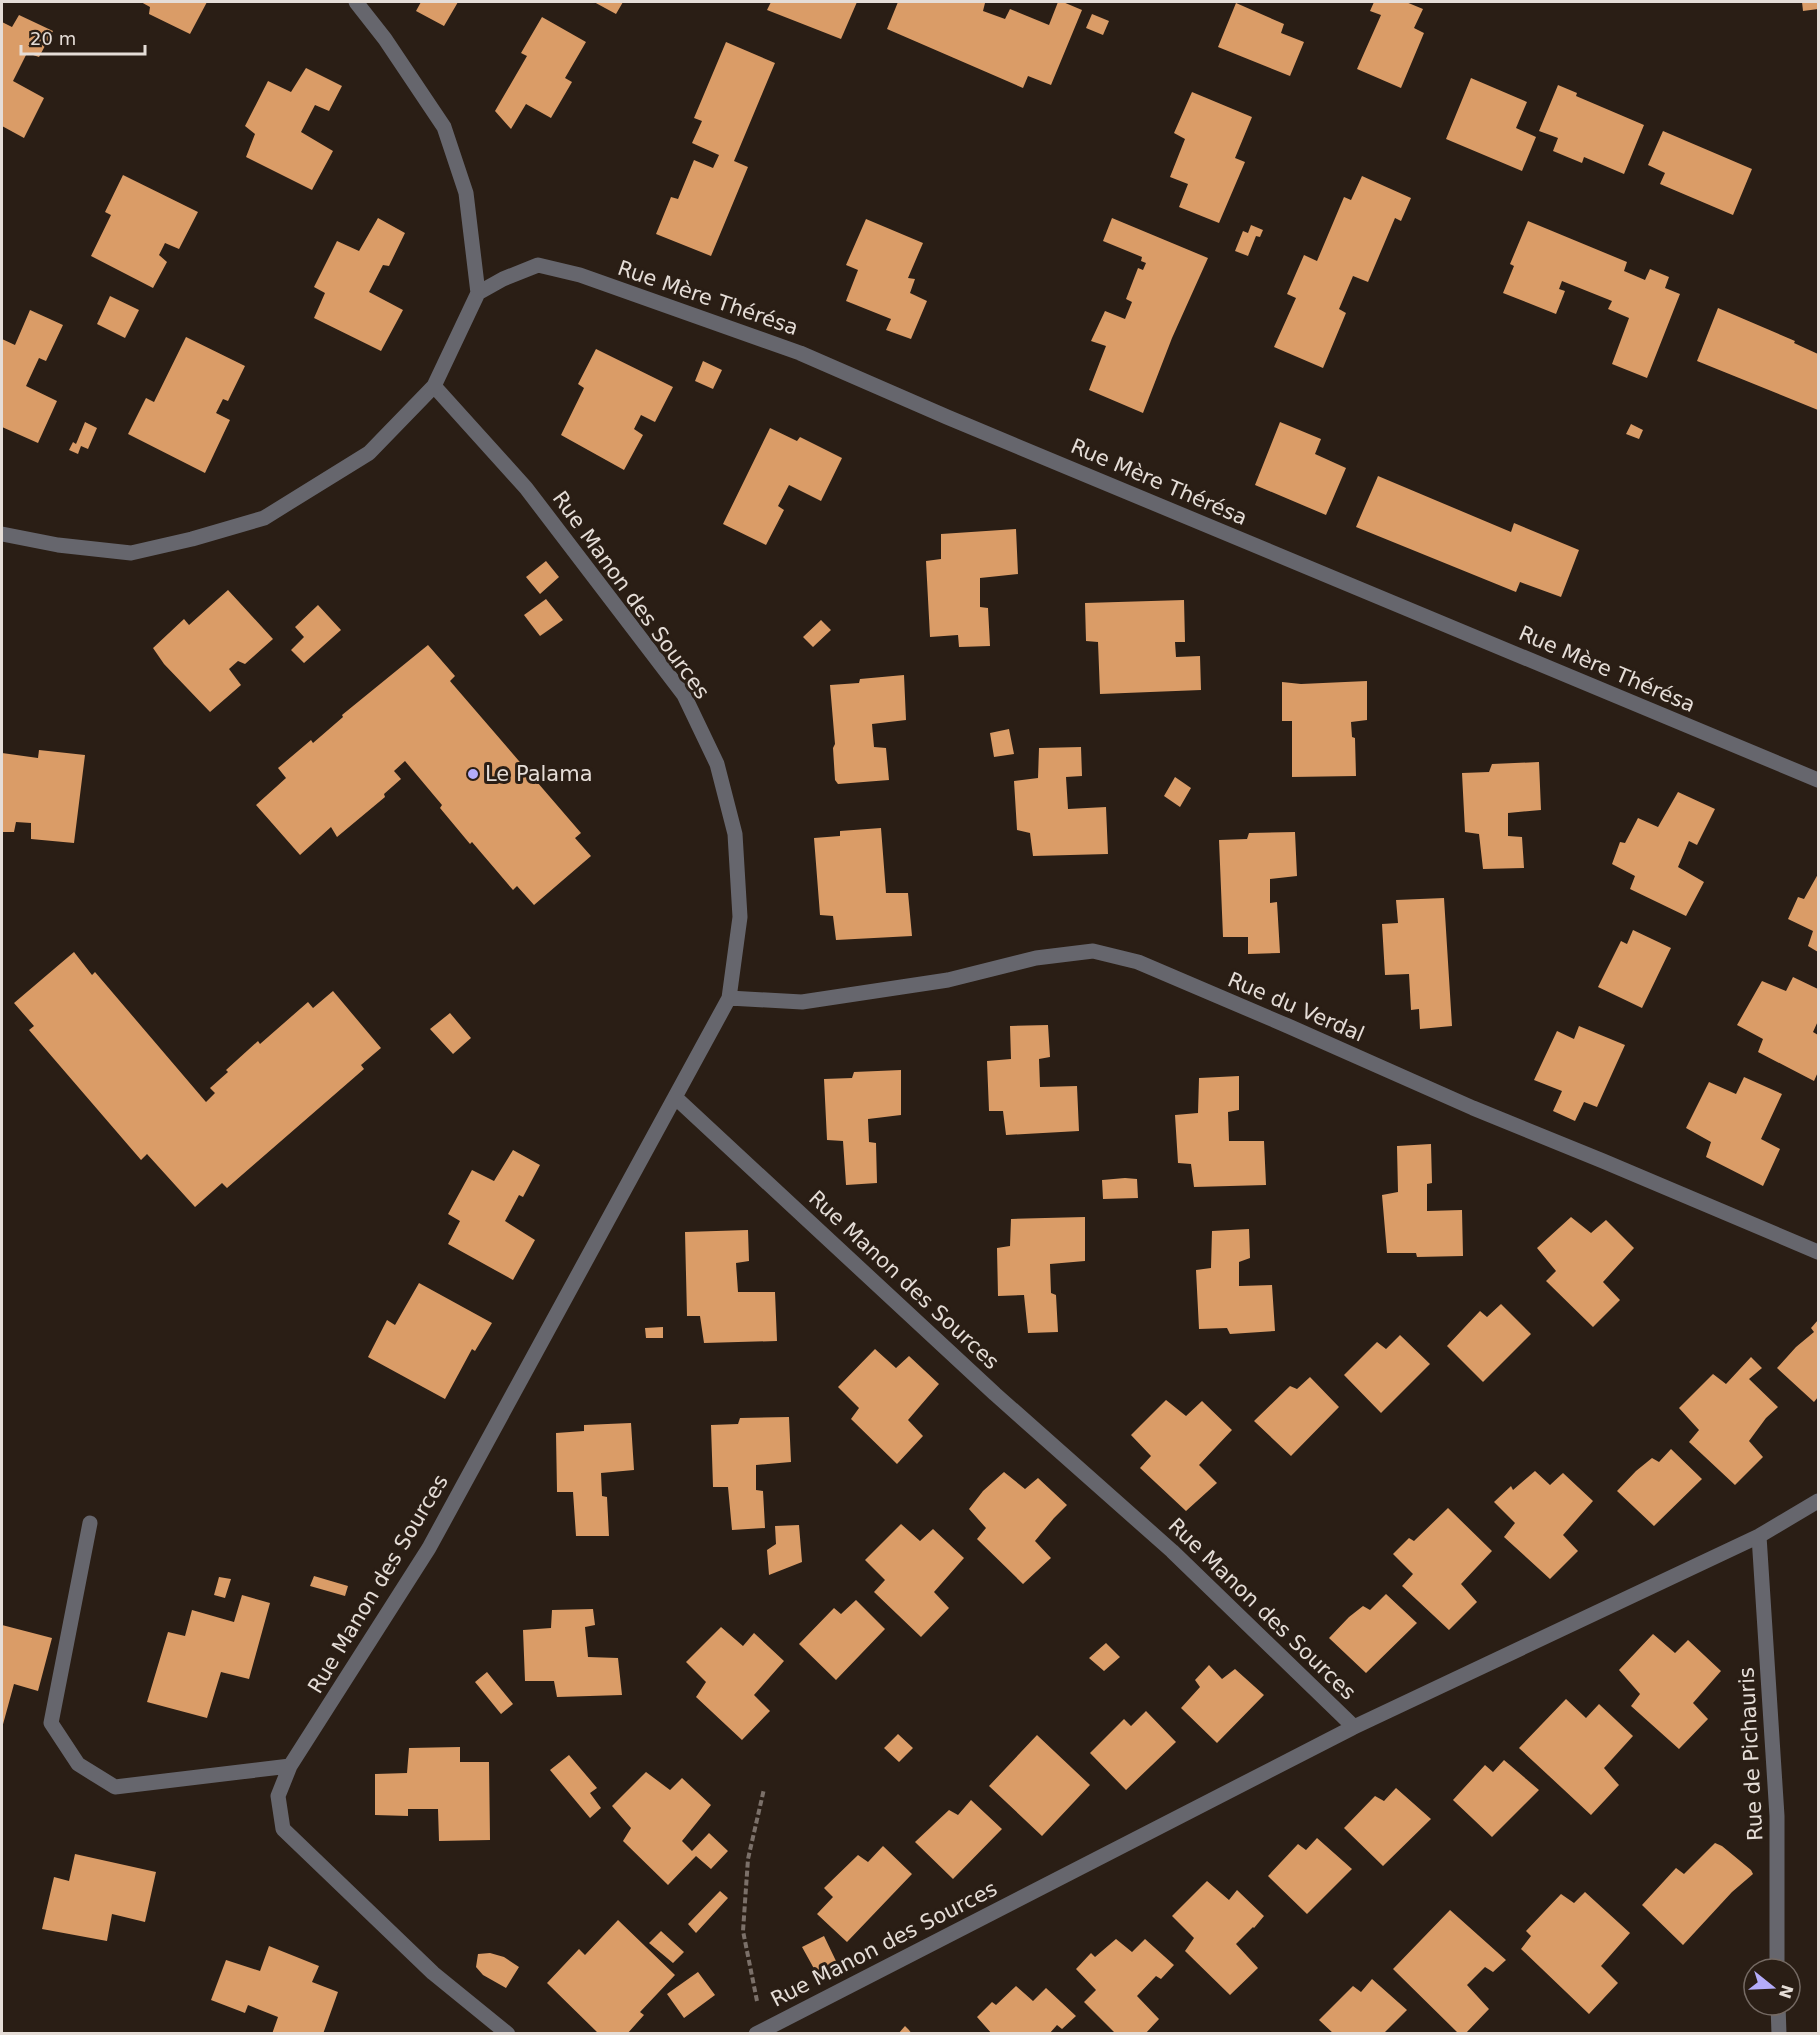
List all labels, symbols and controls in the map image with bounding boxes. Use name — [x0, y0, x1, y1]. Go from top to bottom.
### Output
scale bar — [21, 18, 146, 56]
text: 20 m — [30, 28, 76, 49]
street label: Rue Mère Thérésa — [615, 256, 801, 340]
street label: Rue Mère Thérésa — [1067, 434, 1251, 530]
street label: Rue Manon des Sources — [548, 487, 714, 703]
street label: Rue Mère Thérésa — [1515, 621, 1699, 717]
place label: Le Palama — [485, 762, 593, 786]
marker: Le Palama — [466, 767, 480, 781]
street label: Rue du Verdal — [1224, 967, 1368, 1047]
street label: Rue Manon des Sources — [804, 1186, 1004, 1374]
street label: Rue Manon des Sources — [303, 1470, 453, 1698]
street label: Rue Manon des Sources — [1164, 1513, 1360, 1705]
street label: Rue de Pichauris — [1734, 1667, 1768, 1841]
street label: Rue Manon des Sources — [767, 1876, 1001, 2012]
north arrow — [1742, 1957, 1802, 2017]
text: N — [1775, 1982, 1797, 2001]

